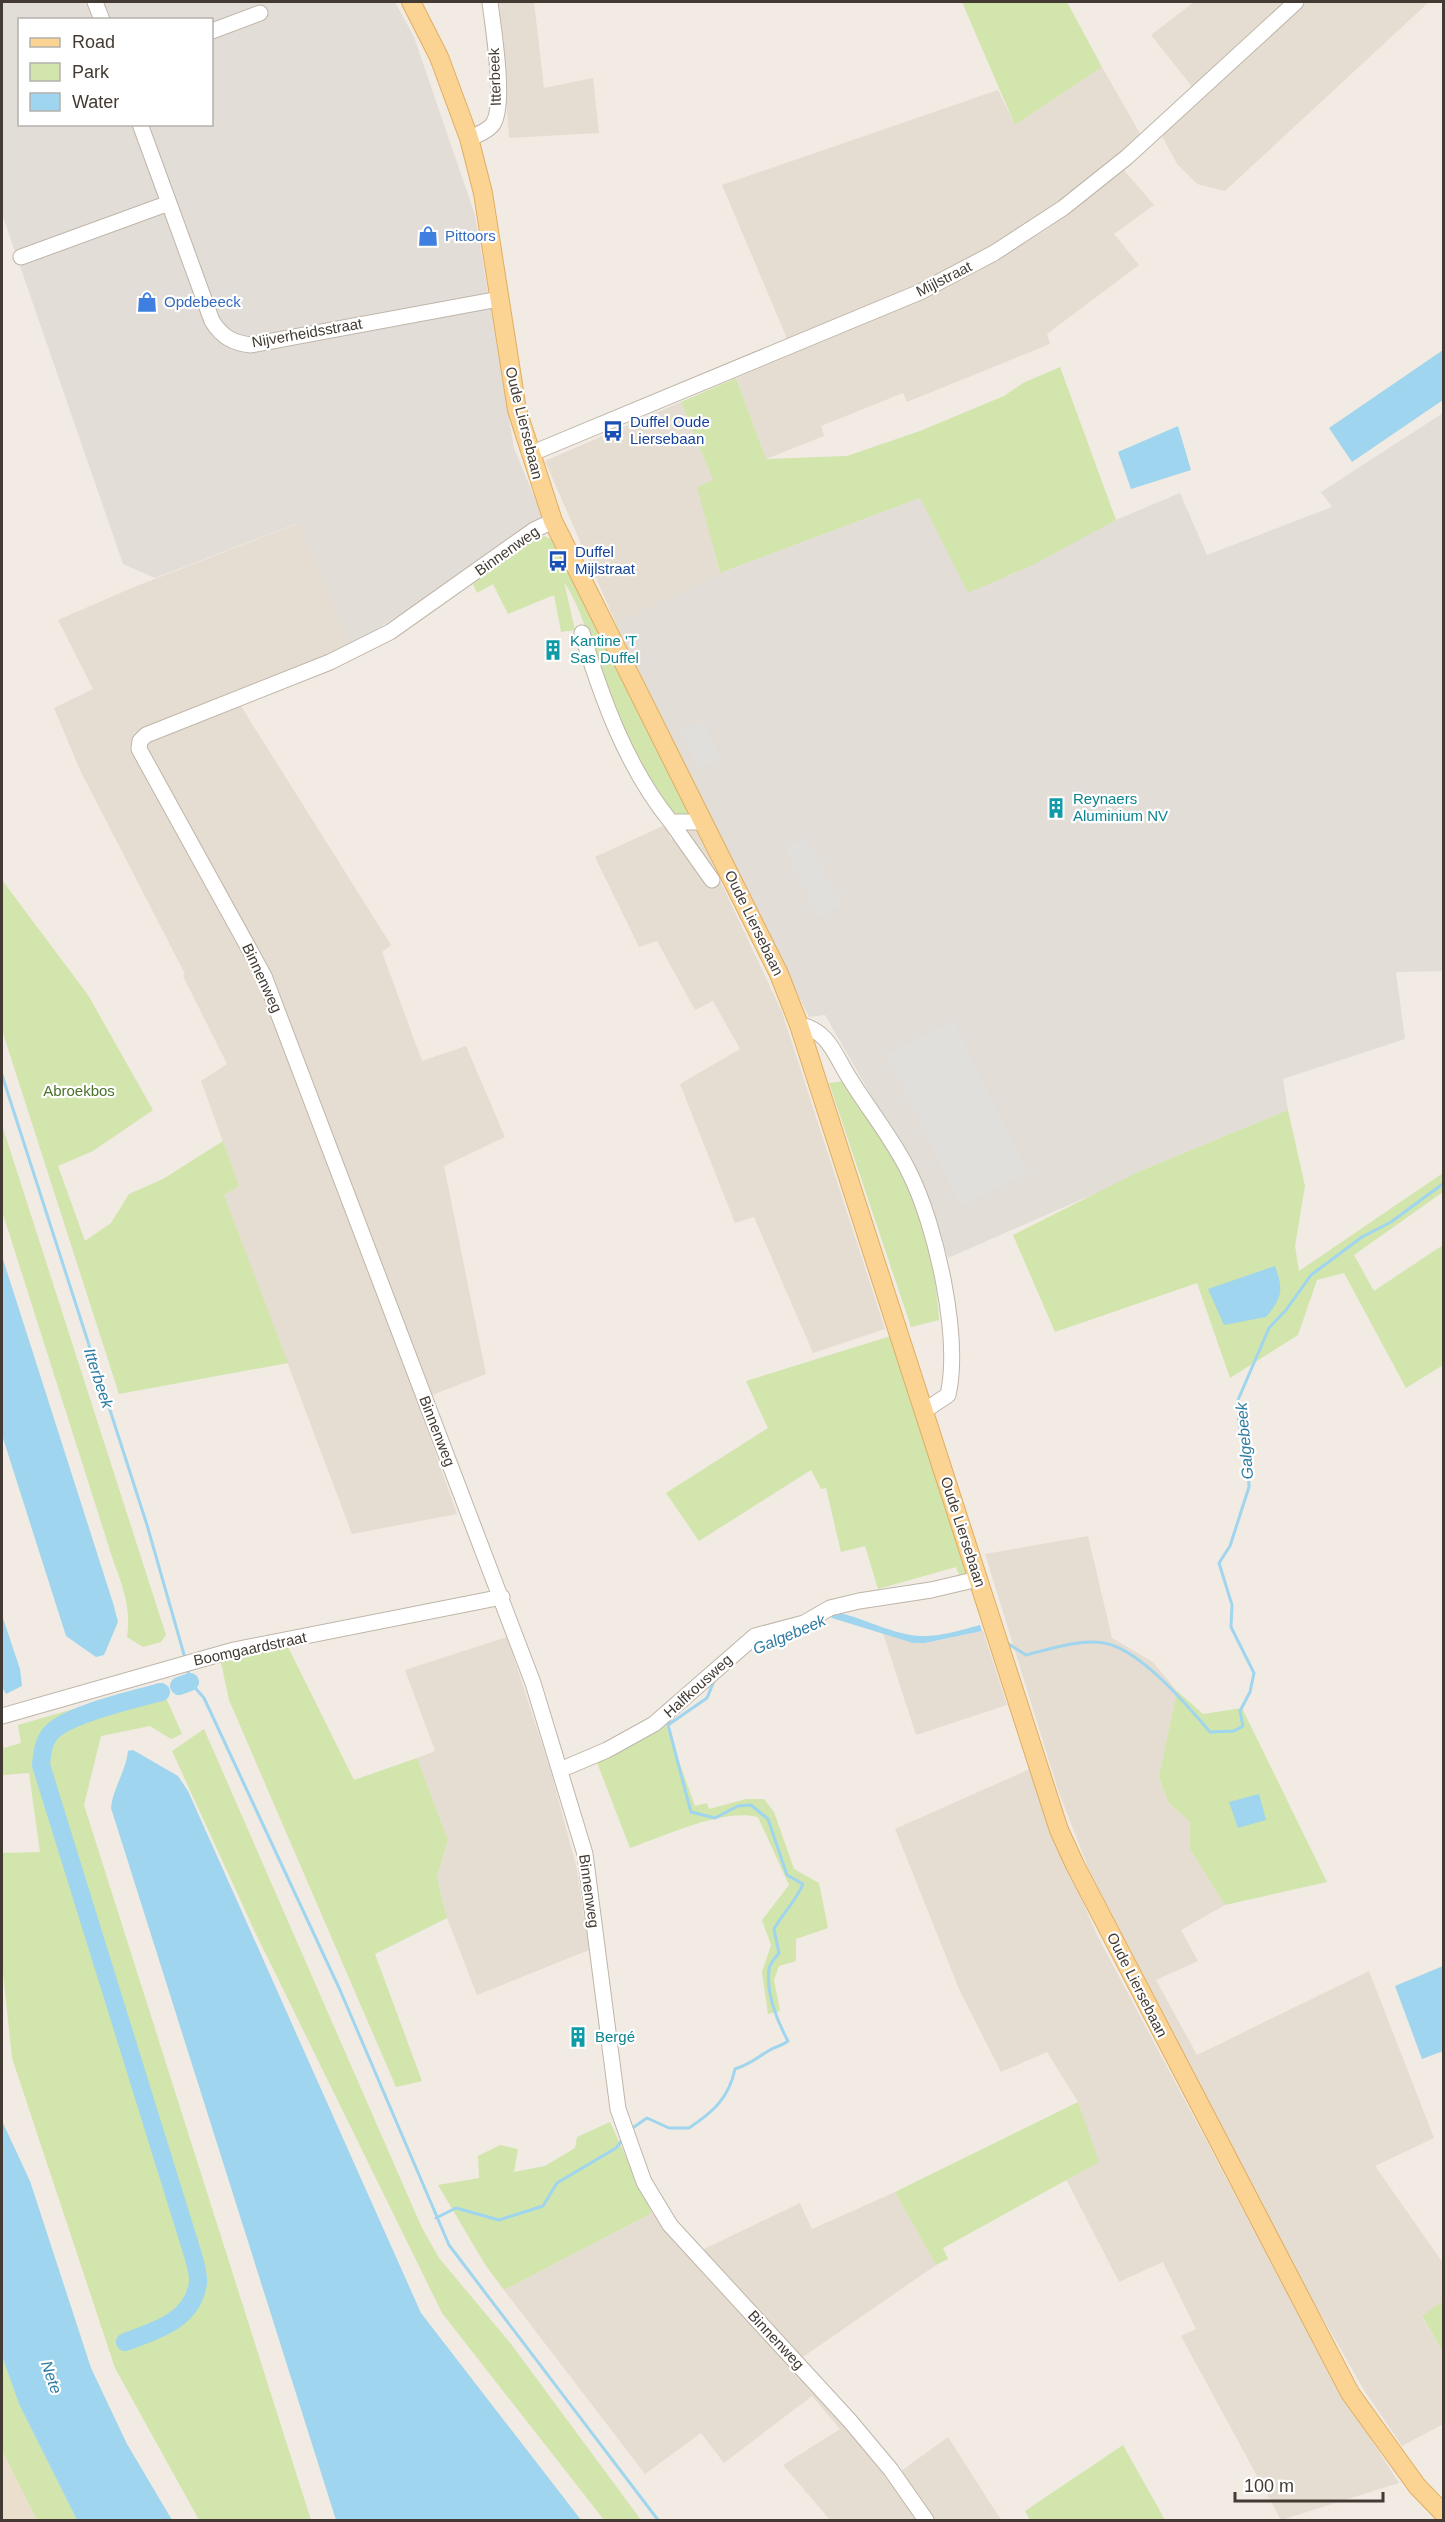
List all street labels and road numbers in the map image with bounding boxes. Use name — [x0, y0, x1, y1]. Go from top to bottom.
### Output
street label: Itterbeek — [485, 47, 504, 106]
street label: Mijlstraat — [913, 257, 975, 300]
street label: Nijverheidsstraat — [250, 314, 364, 351]
street label: Oude Liersebaan — [502, 365, 547, 481]
street label: Binnenweg — [471, 522, 542, 579]
street label: Oude Liersebaan — [722, 867, 787, 978]
street label: Binnenweg — [239, 941, 286, 1015]
street label: Binnenweg — [416, 1393, 459, 1469]
street label: Oude Liersebaan — [938, 1474, 989, 1589]
street label: Boomgaardstraat — [192, 1628, 309, 1669]
street label: Halfkousweg — [660, 1651, 735, 1721]
street label: Binnenweg — [576, 1853, 603, 1929]
street label: Oude Liersebaan — [1104, 1930, 1171, 2040]
street label: Binnenweg — [745, 2307, 808, 2373]

